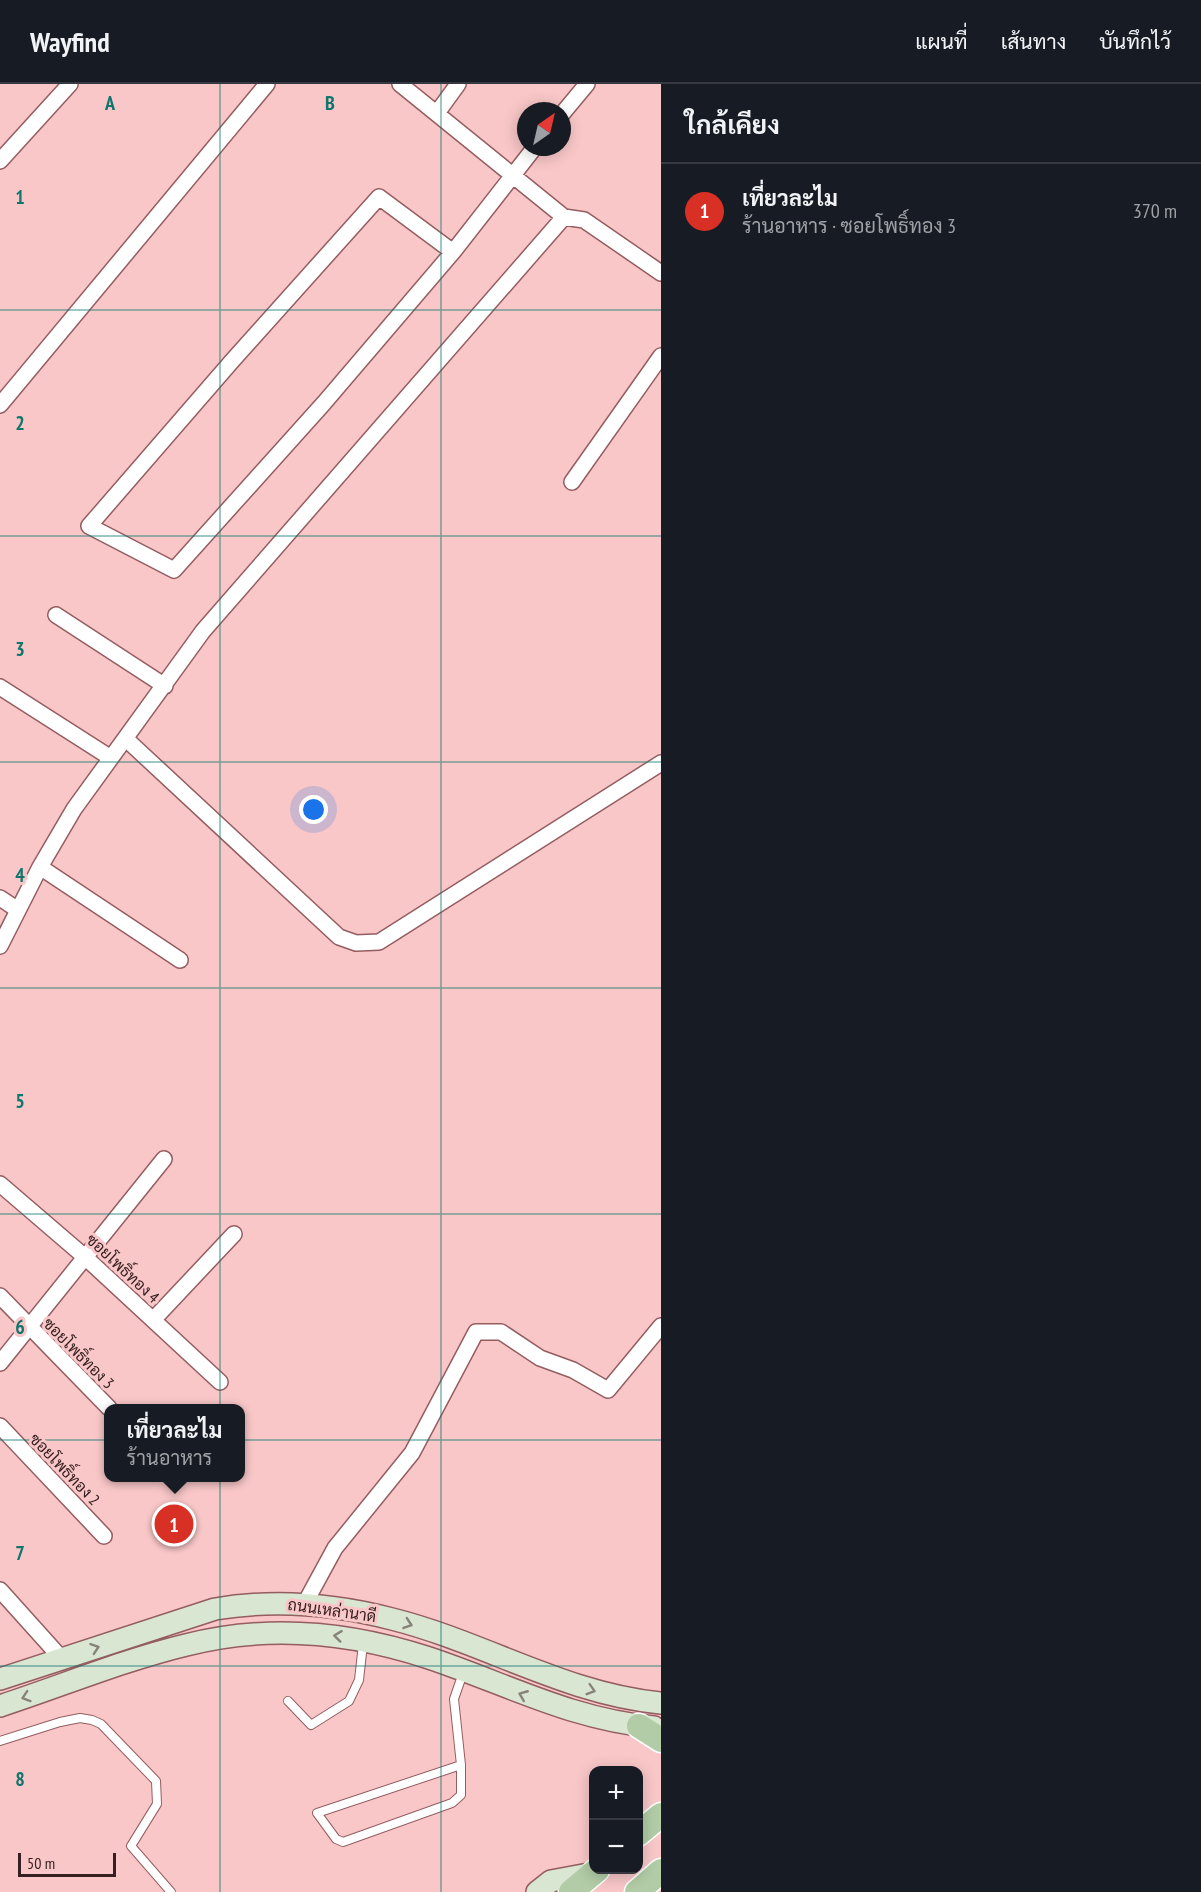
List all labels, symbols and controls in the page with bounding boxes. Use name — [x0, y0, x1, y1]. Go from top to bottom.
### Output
text: Wayfind — [30, 23, 110, 60]
text: แผนที่ — [915, 28, 968, 55]
text: เส้นทาง — [1001, 28, 1066, 55]
text: บันทึกไว้ — [1099, 28, 1171, 55]
text: A — [104, 90, 116, 116]
text: B — [325, 90, 335, 116]
north arrow — [517, 102, 571, 156]
text: ใกล้เคียง — [685, 108, 780, 141]
text: 1 — [15, 184, 25, 210]
text: เที่ยวละไม — [742, 184, 838, 212]
text: 1 — [700, 198, 709, 224]
text: 370 m — [1133, 198, 1177, 224]
text: ร้านอาหาร · ซอยโพธิ์ทอง 3 — [742, 213, 956, 239]
text: 2 — [15, 410, 25, 436]
text: 3 — [15, 636, 25, 662]
your location — [299, 795, 328, 824]
text: 4 — [15, 862, 25, 888]
text: 5 — [15, 1088, 25, 1114]
street label: ซอยโพธิ์ทอง 4 — [82, 1226, 167, 1307]
street label: ซอยโพธิ์ทอง 3 — [39, 1310, 122, 1393]
text: 6 — [15, 1314, 25, 1340]
popup — [104, 1404, 245, 1482]
text: เที่ยวละไม — [127, 1416, 222, 1444]
street label: ซอยโพธิ์ทอง 2 — [26, 1426, 107, 1509]
text: ร้านอาหาร — [127, 1445, 212, 1471]
pin: 1 — [154, 1502, 194, 1546]
text: 7 — [15, 1540, 25, 1566]
street label: ถนนเหล่านาดี — [286, 1593, 378, 1626]
one-way arrow — [402, 1617, 413, 1629]
one-way arrow — [333, 1630, 342, 1643]
one-way arrow — [90, 1643, 100, 1655]
one-way arrow — [585, 1683, 596, 1695]
one-way arrow — [21, 1690, 32, 1702]
one-way arrow — [518, 1690, 529, 1702]
text: 8 — [15, 1766, 25, 1792]
map controls — [589, 1766, 643, 1874]
button: + — [589, 1766, 643, 1820]
button: − — [589, 1820, 643, 1874]
scale bar — [18, 1850, 116, 1878]
text: 50 m — [27, 1853, 55, 1873]

